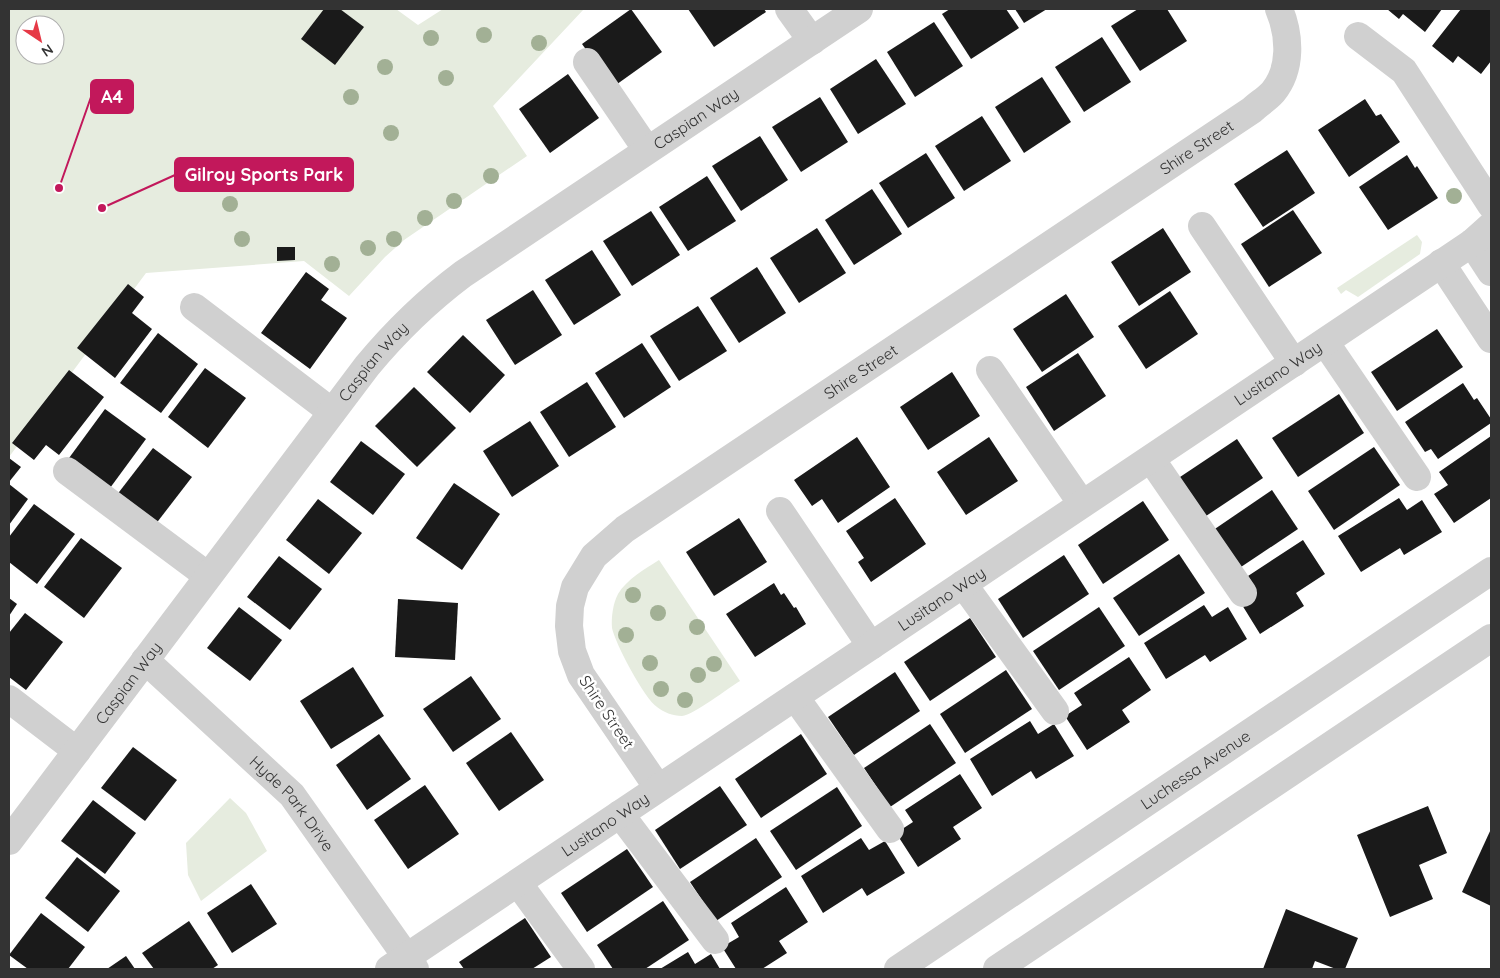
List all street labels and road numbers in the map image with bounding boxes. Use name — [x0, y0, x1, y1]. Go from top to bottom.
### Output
street label: Caspian Way — [649, 83, 742, 154]
street label: Shire Street — [1156, 115, 1237, 179]
street label: Caspian Way — [334, 317, 412, 406]
street label: Lusitano Way — [1230, 337, 1325, 410]
street label: Shire Street — [820, 340, 901, 403]
street label: Lusitano Way — [894, 562, 989, 635]
street label: Caspian Way — [91, 638, 166, 728]
street label: Shire Street — [575, 671, 639, 753]
street label: Luchessa Avenue — [1137, 726, 1254, 813]
street label: Hyde Park Drive — [246, 751, 339, 855]
street label: Lusitano Way — [557, 788, 653, 861]

